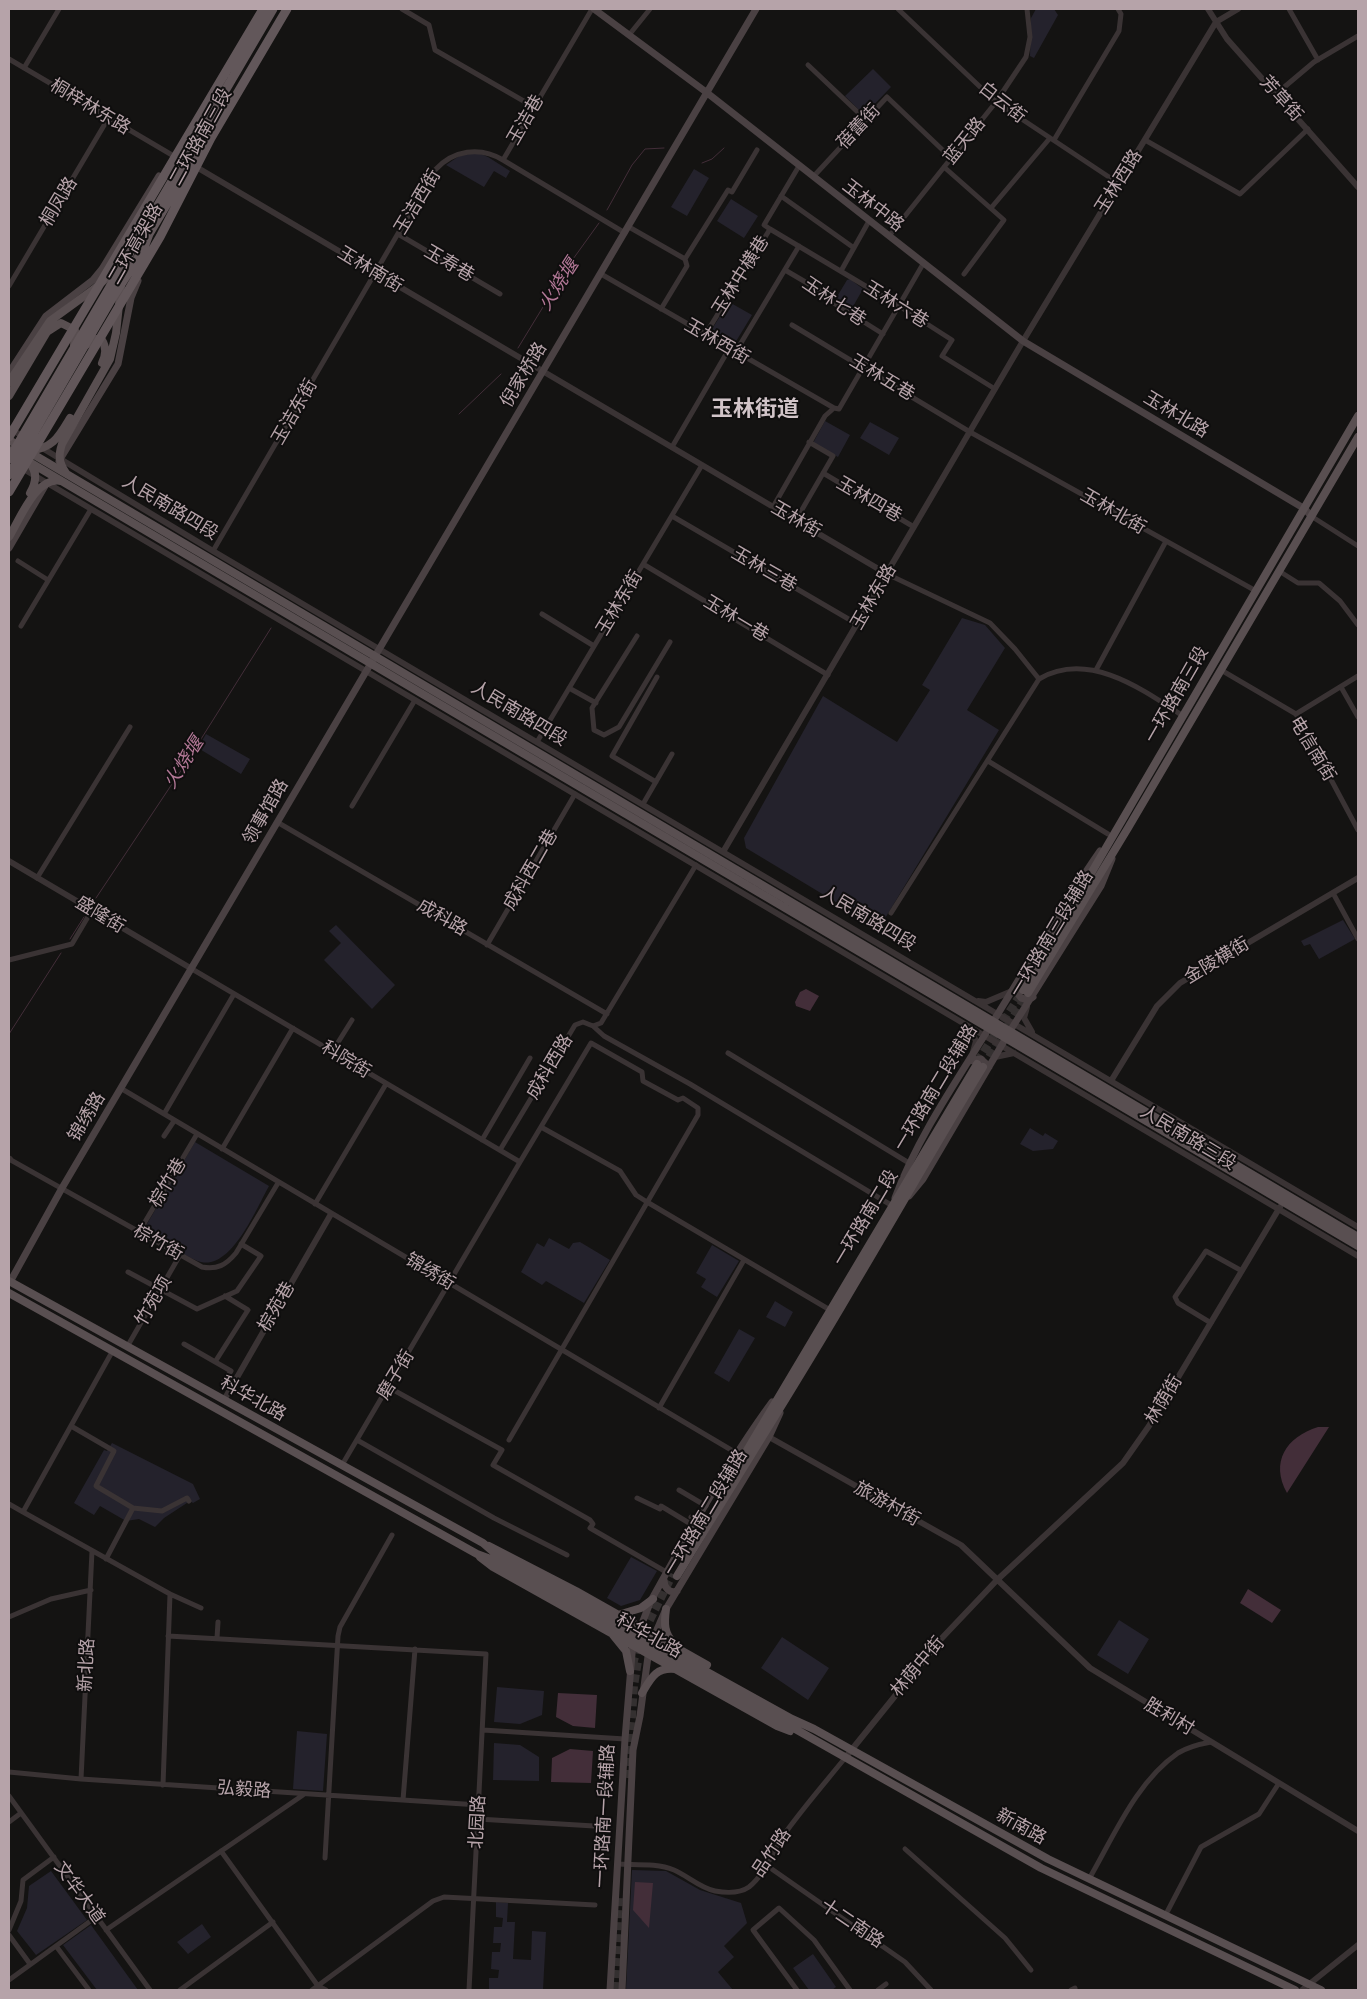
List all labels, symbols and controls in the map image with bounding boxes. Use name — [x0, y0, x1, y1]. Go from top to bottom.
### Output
street label: 芳草街 — [1255, 72, 1307, 126]
street label: 桐梓林东路 — [46, 75, 134, 139]
street label: 白云街 — [974, 78, 1030, 128]
street label: 二环路南三段 — [165, 85, 237, 189]
street label: 玉洁巷 — [503, 91, 549, 149]
street label: 蓓蕾街 — [833, 100, 885, 154]
street label: 蓝天路 — [940, 113, 990, 169]
street label: 玉林西路 — [1091, 146, 1147, 218]
street label: 玉洁西街 — [390, 166, 446, 238]
street label: 桐凤路 — [36, 173, 82, 231]
street label: 玉林中路 — [838, 175, 908, 237]
street label: 二环高架路 — [104, 200, 168, 288]
street label: 玉林中横巷 — [708, 232, 774, 320]
street label: 玉寿巷 — [420, 241, 478, 287]
street label: 玉林南街 — [334, 242, 406, 298]
water label: 火烧堰 — [534, 255, 584, 315]
street label: 玉林七巷 — [798, 273, 870, 331]
street label: 玉林六巷 — [860, 277, 932, 333]
street label: 玉林西街 — [680, 315, 754, 369]
street label: 倪家桥路 — [496, 339, 552, 411]
street label: 玉林五巷 — [846, 350, 918, 406]
street label: 玉洁东街 — [268, 375, 322, 449]
street label: 玉林北路 — [1140, 387, 1212, 443]
district label: 玉林街道 — [711, 397, 799, 423]
street label: 人民南路四段 — [118, 471, 222, 545]
street label: 玉林四巷 — [832, 473, 906, 527]
street label: 玉林北街 — [1076, 485, 1150, 539]
street label: 玉林街 — [767, 497, 825, 543]
street label: 玉林三巷 — [727, 543, 801, 597]
street label: 玉林东路 — [847, 560, 901, 634]
street label: 玉林东街 — [592, 567, 648, 639]
street label: 玉林一巷 — [700, 591, 772, 647]
street label: 一环路南三段 — [1141, 643, 1213, 747]
street label: 人民南路四段 — [467, 677, 571, 751]
street label: 电信南街 — [1284, 713, 1340, 785]
water label: 火烧堰 — [159, 733, 209, 793]
street label: 领事馆路 — [239, 775, 293, 849]
street label: 成科西二巷 — [499, 826, 563, 914]
street label: 一环路南三段辅路 — [1006, 867, 1098, 1001]
street label: 人民南路四段 — [816, 882, 920, 956]
street label: 盛隆街 — [71, 892, 129, 938]
street label: 成科路 — [413, 895, 471, 941]
street label: 金陵横街 — [1181, 933, 1253, 989]
street label: 一环路南二段辅路 — [890, 1021, 982, 1155]
street label: 成科西路 — [522, 1031, 578, 1103]
street label: 科院街 — [317, 1037, 375, 1083]
street label: 锦绣路 — [64, 1088, 110, 1146]
street label: 人民南路三段 — [1136, 1101, 1240, 1175]
street label: 棕竹巷 — [145, 1154, 191, 1212]
street label: 一环路南二段 — [829, 1166, 903, 1270]
street label: 棕竹街 — [129, 1220, 187, 1266]
street label: 锦绣街 — [401, 1249, 459, 1295]
street label: 竹苑项 — [131, 1272, 177, 1330]
street label: 棕苑巷 — [254, 1278, 300, 1336]
street label: 磨子街 — [373, 1346, 419, 1404]
street label: 林荫街 — [1141, 1371, 1187, 1429]
street label: 科华北路 — [216, 1372, 290, 1426]
street label: 一环路南二段辅路 — [660, 1446, 752, 1580]
street label: 旅游村街 — [850, 1477, 924, 1531]
street label: 科华北路 — [612, 1609, 686, 1663]
street label: 林荫中街 — [887, 1632, 949, 1702]
street label: 新北路 — [75, 1637, 99, 1693]
street label: 胜利村 — [1140, 1694, 1198, 1740]
street label: 一环路南一段辅路 — [590, 1744, 620, 1888]
street label: 弘毅路 — [216, 1777, 272, 1803]
street label: 北园路 — [466, 1794, 490, 1850]
street label: 新南路 — [992, 1804, 1050, 1850]
street label: 品竹路 — [748, 1825, 796, 1881]
street label: 文华大道 — [49, 1858, 109, 1928]
street label: 十二南路 — [816, 1895, 888, 1953]

